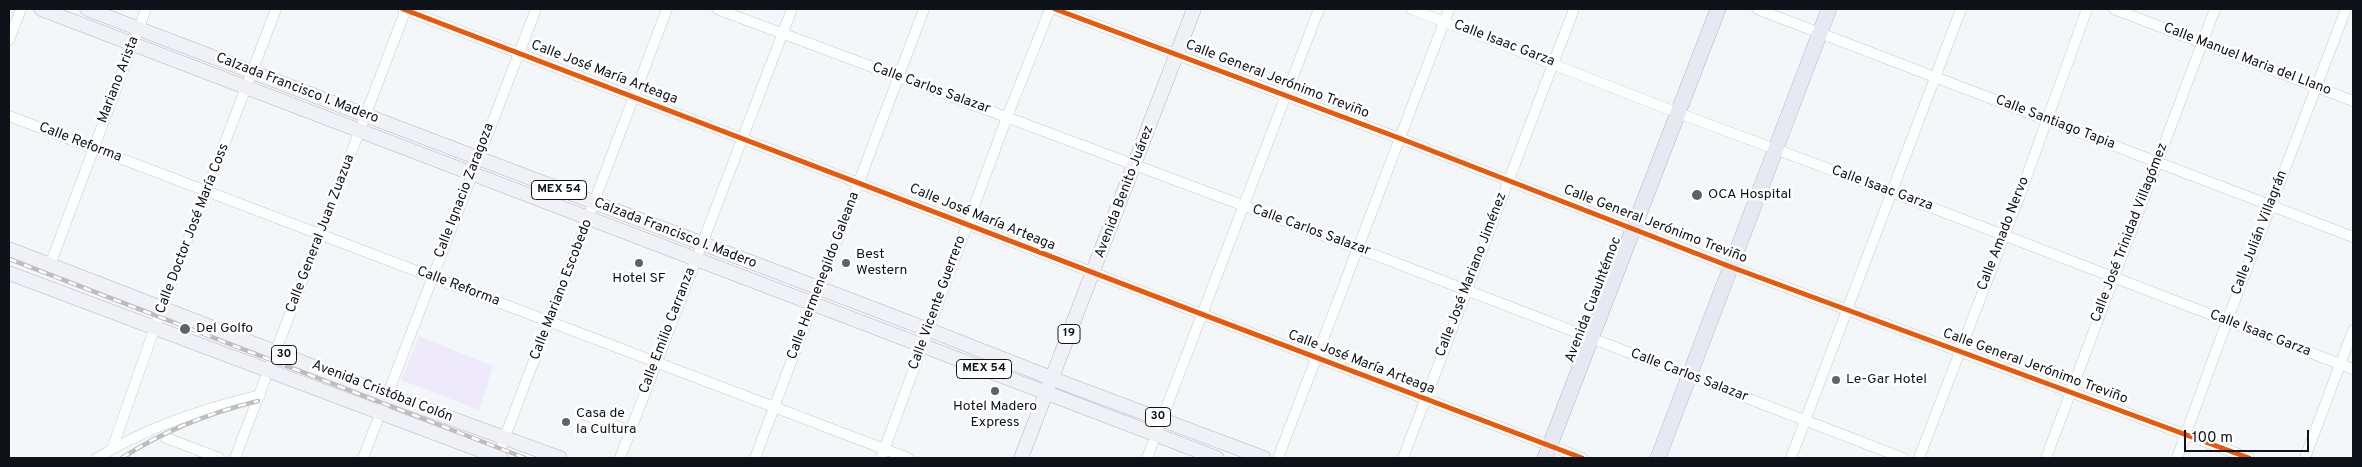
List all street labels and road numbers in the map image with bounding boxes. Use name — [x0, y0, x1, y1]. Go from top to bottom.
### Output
street label: Calle Isaac Garza — [1451, 17, 1557, 71]
street label: Calle Manuel Maria del Llano — [2161, 20, 2333, 100]
street label: Mariano Arista — [95, 34, 143, 126]
street label: Calle José María Arteaga — [528, 37, 680, 109]
street label: Calle General Jerónimo Treviño — [1183, 37, 1371, 123]
street label: Calzada Francisco I. Madero — [213, 50, 381, 128]
street label: Calle Carlos Salazar — [870, 60, 992, 118]
street label: Calle Santiago Tapia — [1993, 92, 2117, 154]
street label: Calle Reforma — [36, 119, 124, 167]
street label: Calle Ignacio Zaragoza — [432, 121, 498, 261]
street label: Avenida Benito Juárez — [1092, 123, 1158, 261]
street label: Calle Doctor José María Coss — [153, 141, 233, 317]
street label: Calle José Trinidad Villagómez — [2088, 141, 2172, 325]
street label: Calle General Juan Zuazua — [283, 152, 359, 316]
street label: Calle Isaac Garza — [1829, 163, 1935, 215]
street label: Calle Julián Villagrán — [2228, 168, 2292, 298]
street label: Calle Amado Nervo — [1975, 175, 2033, 293]
road number: MEX 54 — [532, 180, 586, 200]
street label: Calle José María Arteaga — [907, 181, 1057, 255]
street label: Calle General Jerónimo Treviño — [1561, 182, 1749, 268]
street label: Calle Hermenegildo Galeana — [784, 190, 864, 362]
street label: Calle José Mariano Jiménez — [1433, 191, 1511, 359]
street label: Calzada Francisco I. Madero — [591, 195, 759, 273]
street label: Calle Carlos Salazar — [1250, 202, 1372, 260]
street label: Calle Mariano Escobedo — [527, 217, 597, 363]
street label: Calle Vicente Guerrero — [906, 233, 970, 373]
street label: Avenida Cuauhtémoc — [1562, 235, 1626, 365]
street label: Calle Reforma — [414, 263, 502, 311]
street label: Calle Emilio Carranza — [636, 266, 700, 396]
street label: Calle Isaac Garza — [2207, 307, 2313, 361]
road number: 19 — [1058, 324, 1080, 344]
street label: Calle General Jerónimo Treviño — [1940, 326, 2130, 408]
street label: Calle José María Arteaga — [1285, 327, 1437, 399]
road number: 30 — [272, 346, 296, 364]
street label: Calle Carlos Salazar — [1628, 346, 1750, 406]
street label: Avenida Cristóbal Colón — [309, 357, 455, 427]
road number: MEX 54 — [956, 359, 1012, 378]
road number: 30 — [1146, 408, 1170, 427]

